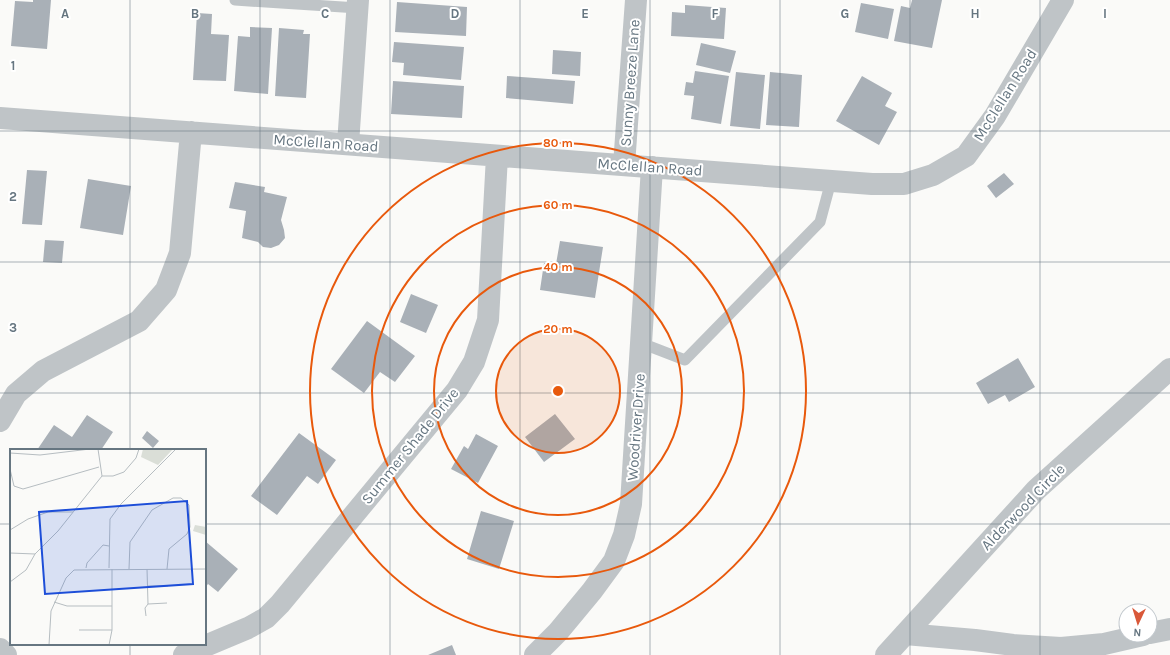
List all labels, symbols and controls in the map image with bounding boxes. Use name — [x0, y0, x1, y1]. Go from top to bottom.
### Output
text: A — [61, 6, 69, 21]
text: B — [191, 6, 199, 21]
text: C — [321, 6, 329, 21]
text: D — [451, 6, 460, 21]
text: E — [581, 6, 589, 21]
text: F — [711, 6, 719, 21]
text: G — [841, 6, 849, 21]
text: H — [970, 6, 980, 21]
text: I — [1103, 6, 1107, 21]
street label: Sunny Breeze Lane — [617, 19, 643, 147]
street label: McClellan Road — [969, 46, 1041, 144]
text: 1 — [11, 58, 15, 73]
street label: McClellan Road — [273, 130, 379, 156]
text: 80 m — [543, 136, 573, 150]
street label: McClellan Road — [597, 154, 703, 180]
text: 2 — [9, 189, 17, 204]
text: 60 m — [543, 198, 573, 212]
text: 40 m — [543, 260, 573, 274]
text: 3 — [9, 320, 17, 335]
text: 20 m — [543, 322, 573, 336]
street label: Woodriver Drive — [623, 373, 649, 481]
street label: Summer Shade Drive — [358, 384, 462, 508]
centre of rings — [551, 384, 565, 398]
inset map — [10, 449, 206, 645]
street label: Alderwood Circle — [977, 460, 1069, 554]
north arrow — [1118, 603, 1158, 643]
text: N — [1133, 626, 1142, 639]

